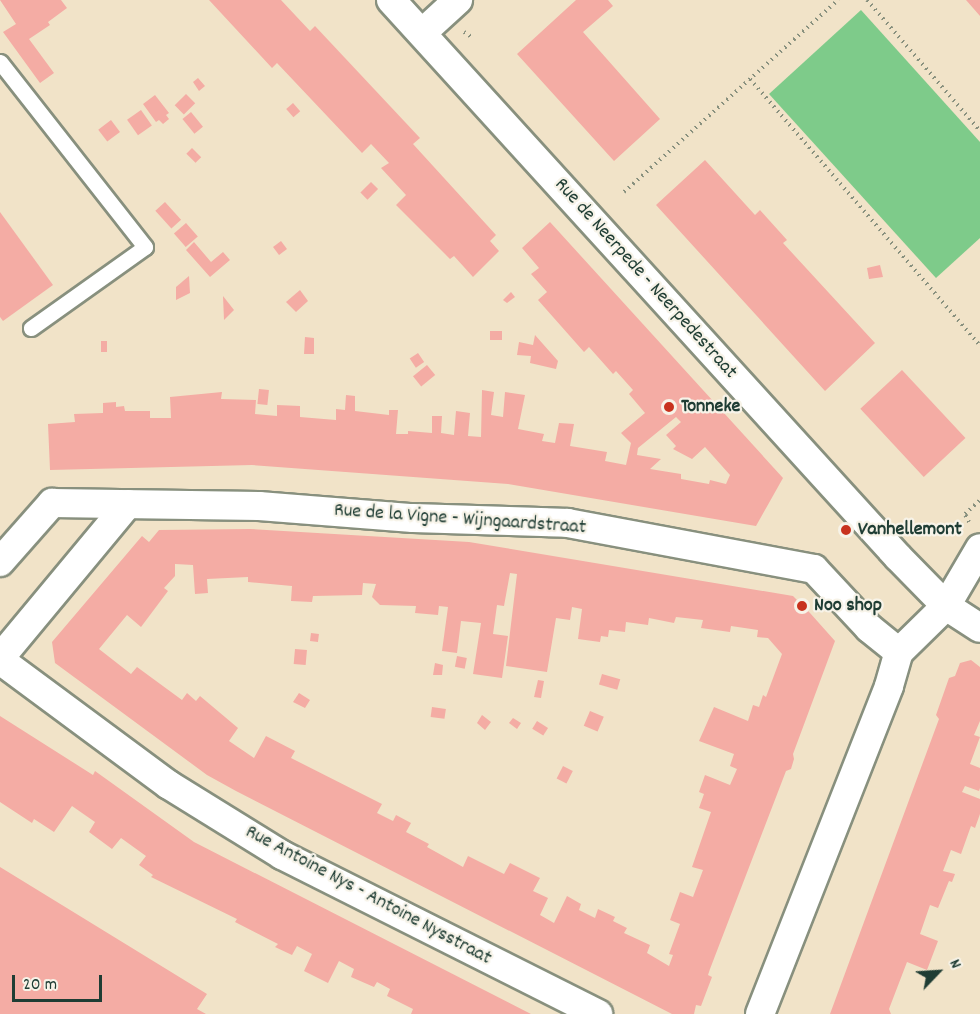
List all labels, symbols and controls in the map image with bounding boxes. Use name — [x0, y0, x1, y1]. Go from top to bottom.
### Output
street label: Rue de Neerpede - Neerpedestraat — [548, 174, 742, 384]
place label: Tonneke — [681, 395, 740, 419]
marker: Tonneke — [662, 400, 676, 414]
street label: Rue de la Vigne - Wijngaardstraat — [333, 499, 587, 541]
place label: Vanhellemont — [858, 518, 962, 542]
marker: Vanhellemont — [839, 523, 853, 537]
place label: Noo shop — [814, 594, 882, 618]
marker: Noo shop — [795, 599, 809, 613]
street label: Rue Antoine Nys - Antoine Nysstraat — [241, 821, 495, 971]
north arrow — [908, 942, 968, 1002]
text: N — [943, 956, 967, 973]
scale bar — [15, 963, 105, 1001]
text: 20 m — [23, 973, 57, 998]

